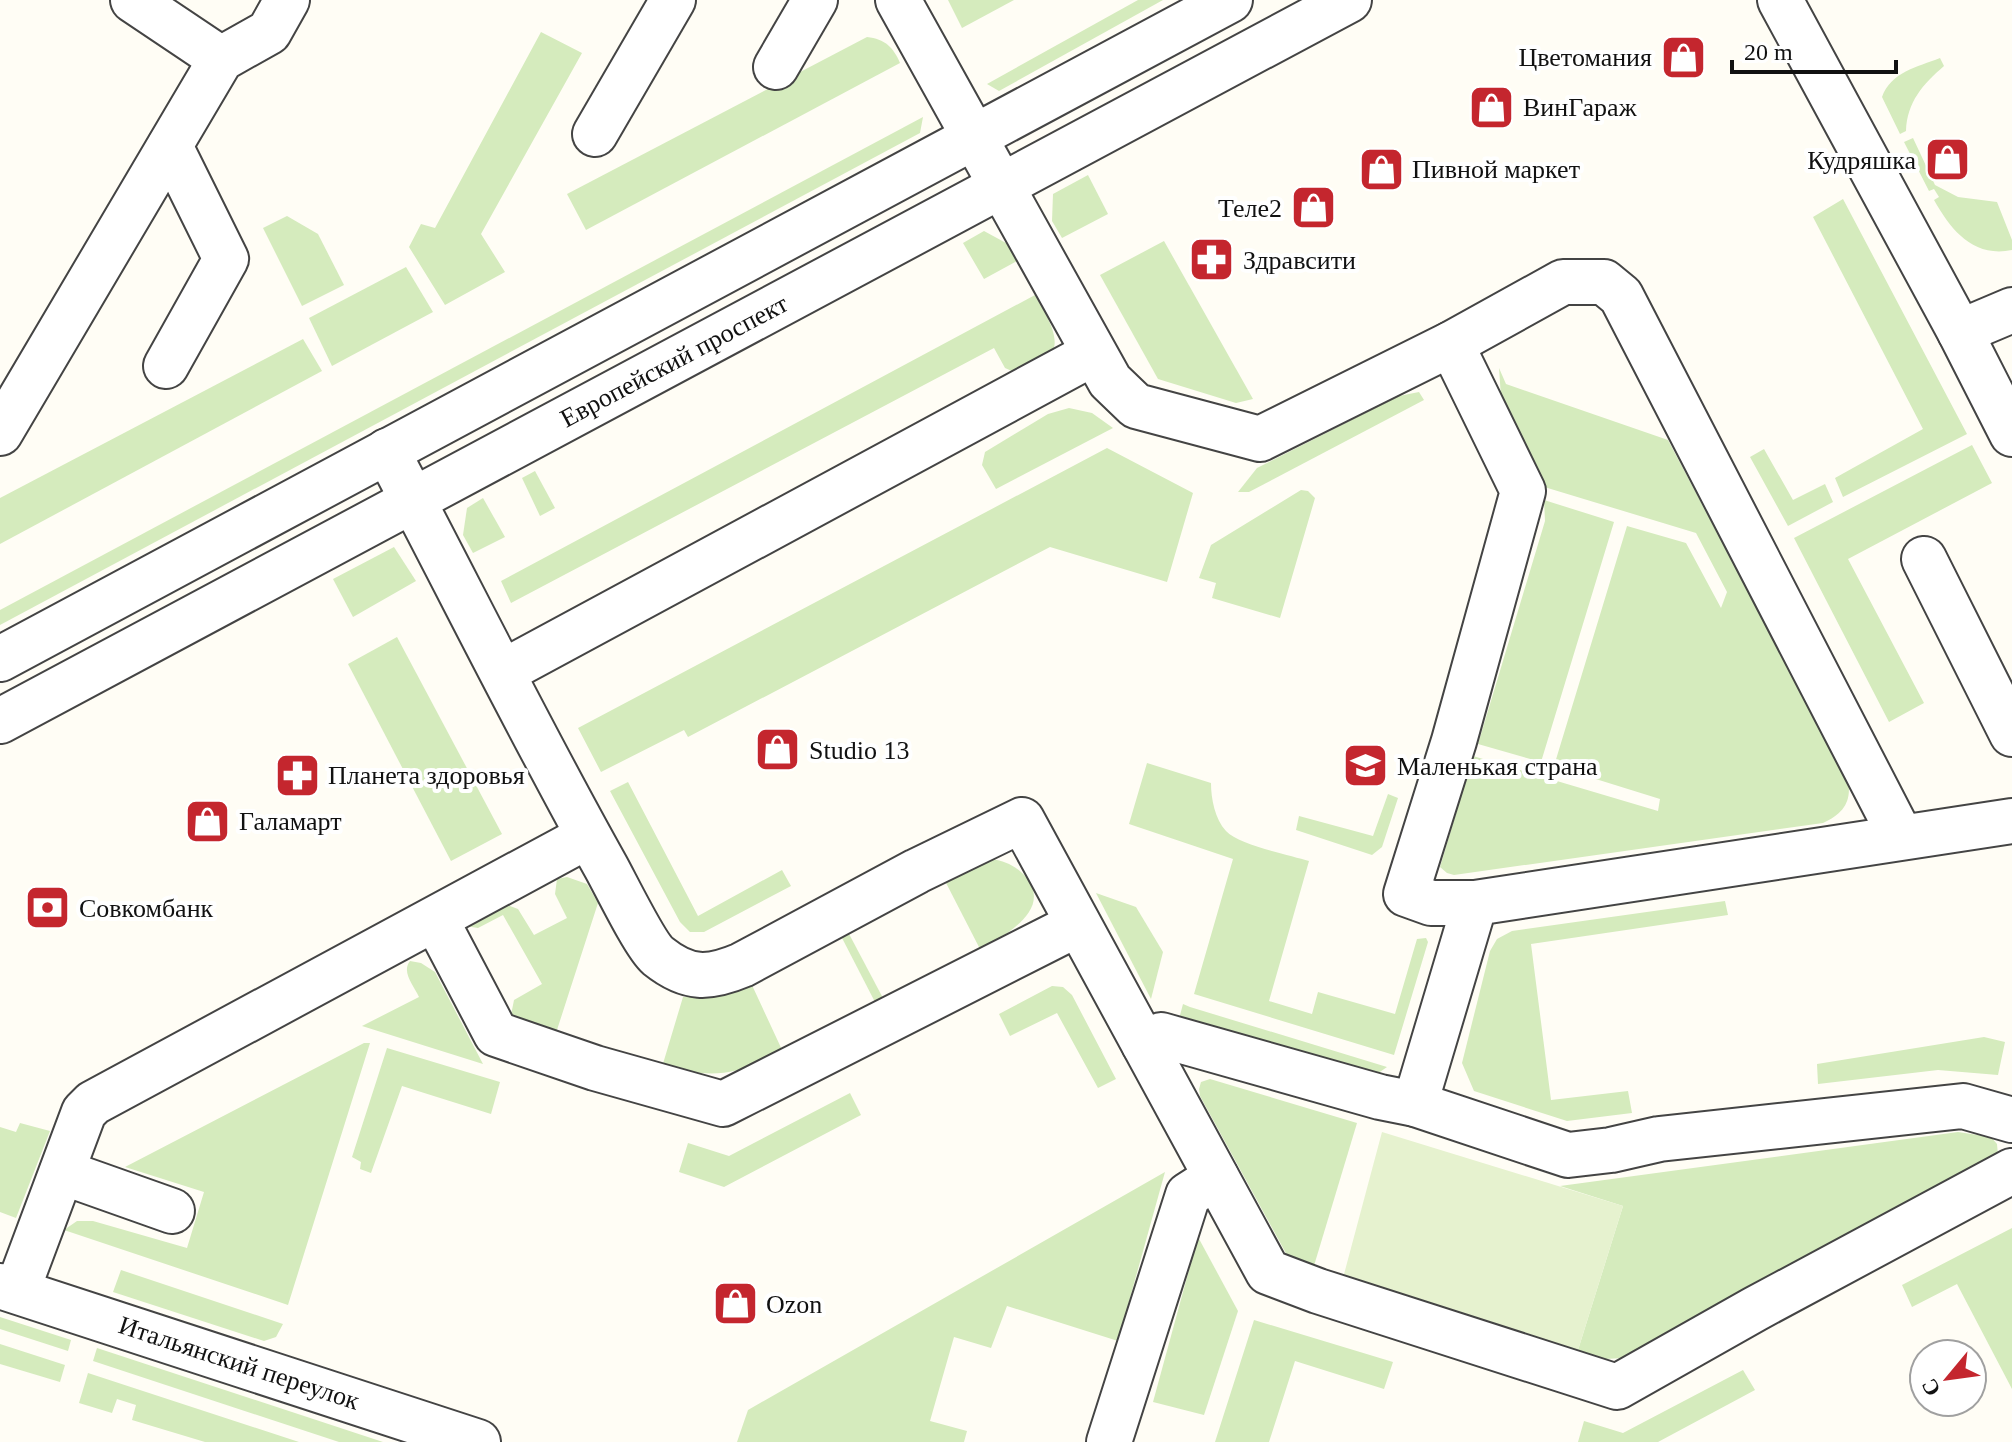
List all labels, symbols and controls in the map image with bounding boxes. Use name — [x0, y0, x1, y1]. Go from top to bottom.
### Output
scale bar — [1732, 24, 1896, 74]
shop icon: Цветомания — [1659, 33, 1707, 81]
text: 20 m — [1744, 39, 1793, 65]
place label: Цветомания — [1518, 43, 1652, 72]
shop icon: ВинГараж — [1468, 83, 1516, 131]
place label: ВинГараж — [1523, 93, 1638, 122]
shop icon: Кудряшка — [1923, 136, 1971, 184]
shop icon: Пивной маркет — [1357, 145, 1405, 193]
place label: Кудряшка — [1807, 146, 1916, 175]
place label: Пивной маркет — [1412, 155, 1580, 184]
shop icon: Теле2 — [1289, 184, 1337, 232]
place label: Теле2 — [1218, 194, 1282, 223]
pharmacy icon: Здравсити — [1188, 236, 1236, 284]
place label: Здравсити — [1243, 246, 1356, 275]
street label: Европейский проспект — [555, 289, 793, 433]
shop icon: Studio 13 — [754, 726, 802, 774]
place label: Studio 13 — [809, 736, 909, 765]
school or university icon: Маленькая страна — [1342, 742, 1390, 790]
pharmacy icon: Планета здоровья — [273, 751, 321, 799]
place label: Маленькая страна — [1397, 752, 1598, 781]
place label: Планета здоровья — [328, 761, 525, 790]
shop icon: Галамарт — [184, 797, 232, 845]
place label: Галамарт — [239, 807, 342, 836]
bank icon: Совкомбанк — [24, 884, 72, 932]
place label: Совкомбанк — [79, 894, 214, 923]
shop icon: Ozon — [711, 1280, 759, 1328]
place label: Ozon — [766, 1290, 822, 1319]
street label: Итальянский переулок — [115, 1310, 363, 1416]
north arrow — [1908, 1338, 1988, 1418]
text: С — [1916, 1374, 1946, 1400]

